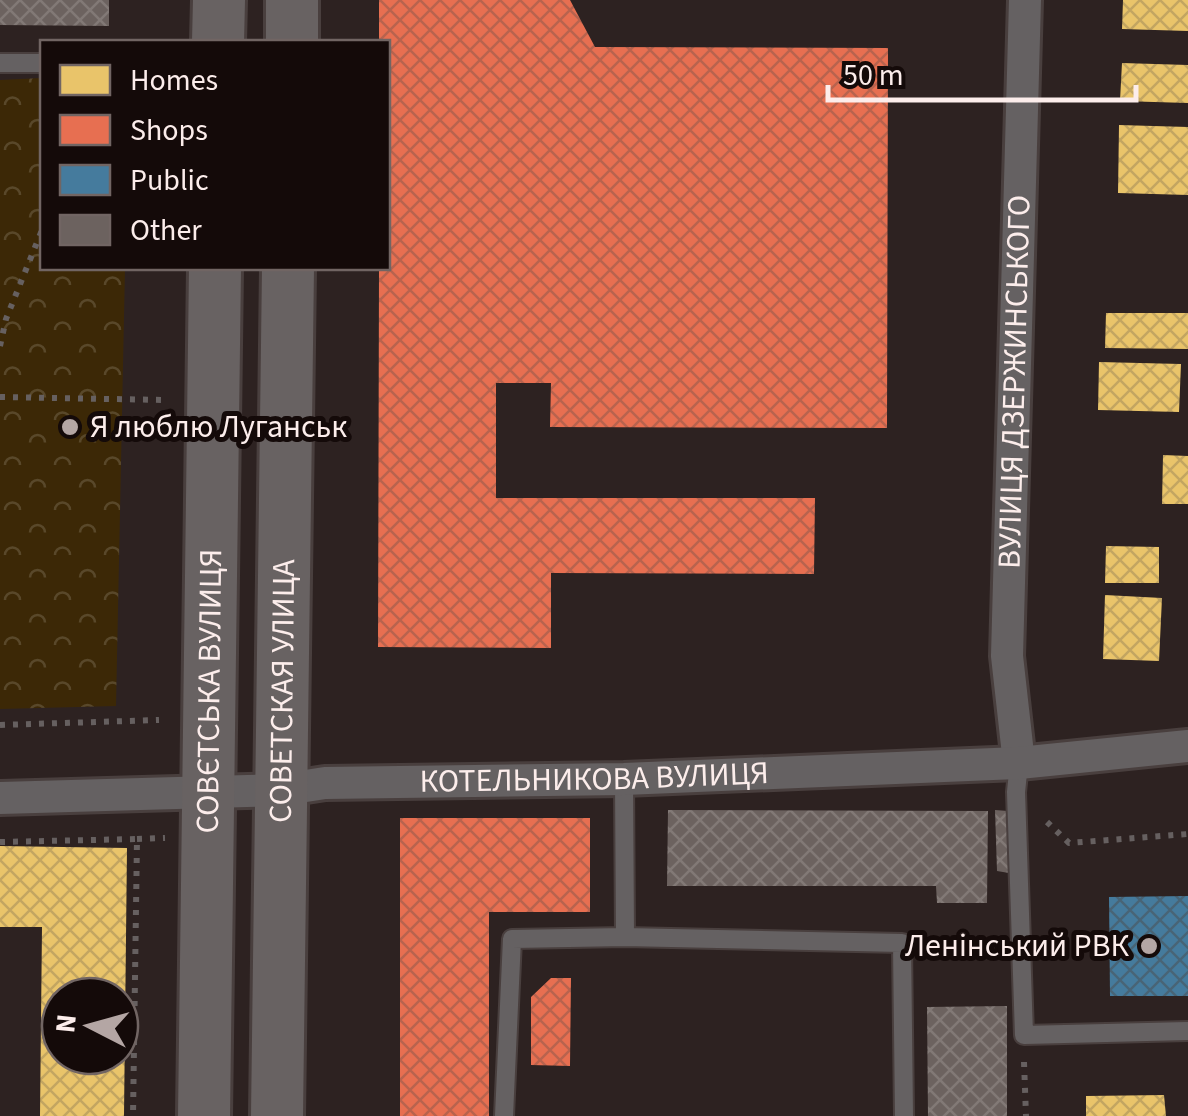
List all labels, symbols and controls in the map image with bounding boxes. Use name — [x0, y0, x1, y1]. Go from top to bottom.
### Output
legend — [40, 40, 390, 270]
scale bar — [828, 40, 1136, 102]
text: 50 m — [843, 54, 904, 97]
text: Homes — [130, 59, 218, 102]
text: Shops — [130, 109, 208, 152]
text: Public — [130, 159, 209, 202]
street label: ВУЛИЦЯ ДЗЕРЖИНСЬКОГО — [986, 194, 1043, 569]
text: Other — [130, 209, 202, 252]
place label: Я люблю Луганськ — [90, 404, 347, 450]
marker: Я люблю Луганськ — [59, 416, 81, 438]
street label: СОВЄТСЬКА ВУЛИЦЯ — [185, 549, 234, 834]
street label: СОВЕТСКАЯ УЛИЦА — [258, 558, 307, 823]
street label: КОТЕЛЬНИКОВА ВУЛИЦЯ — [419, 750, 770, 805]
place label: Ленінський РВК — [905, 923, 1129, 969]
marker: Ленінський РВК — [1138, 935, 1160, 957]
north arrow — [40, 976, 140, 1076]
text: N — [45, 1012, 87, 1035]

